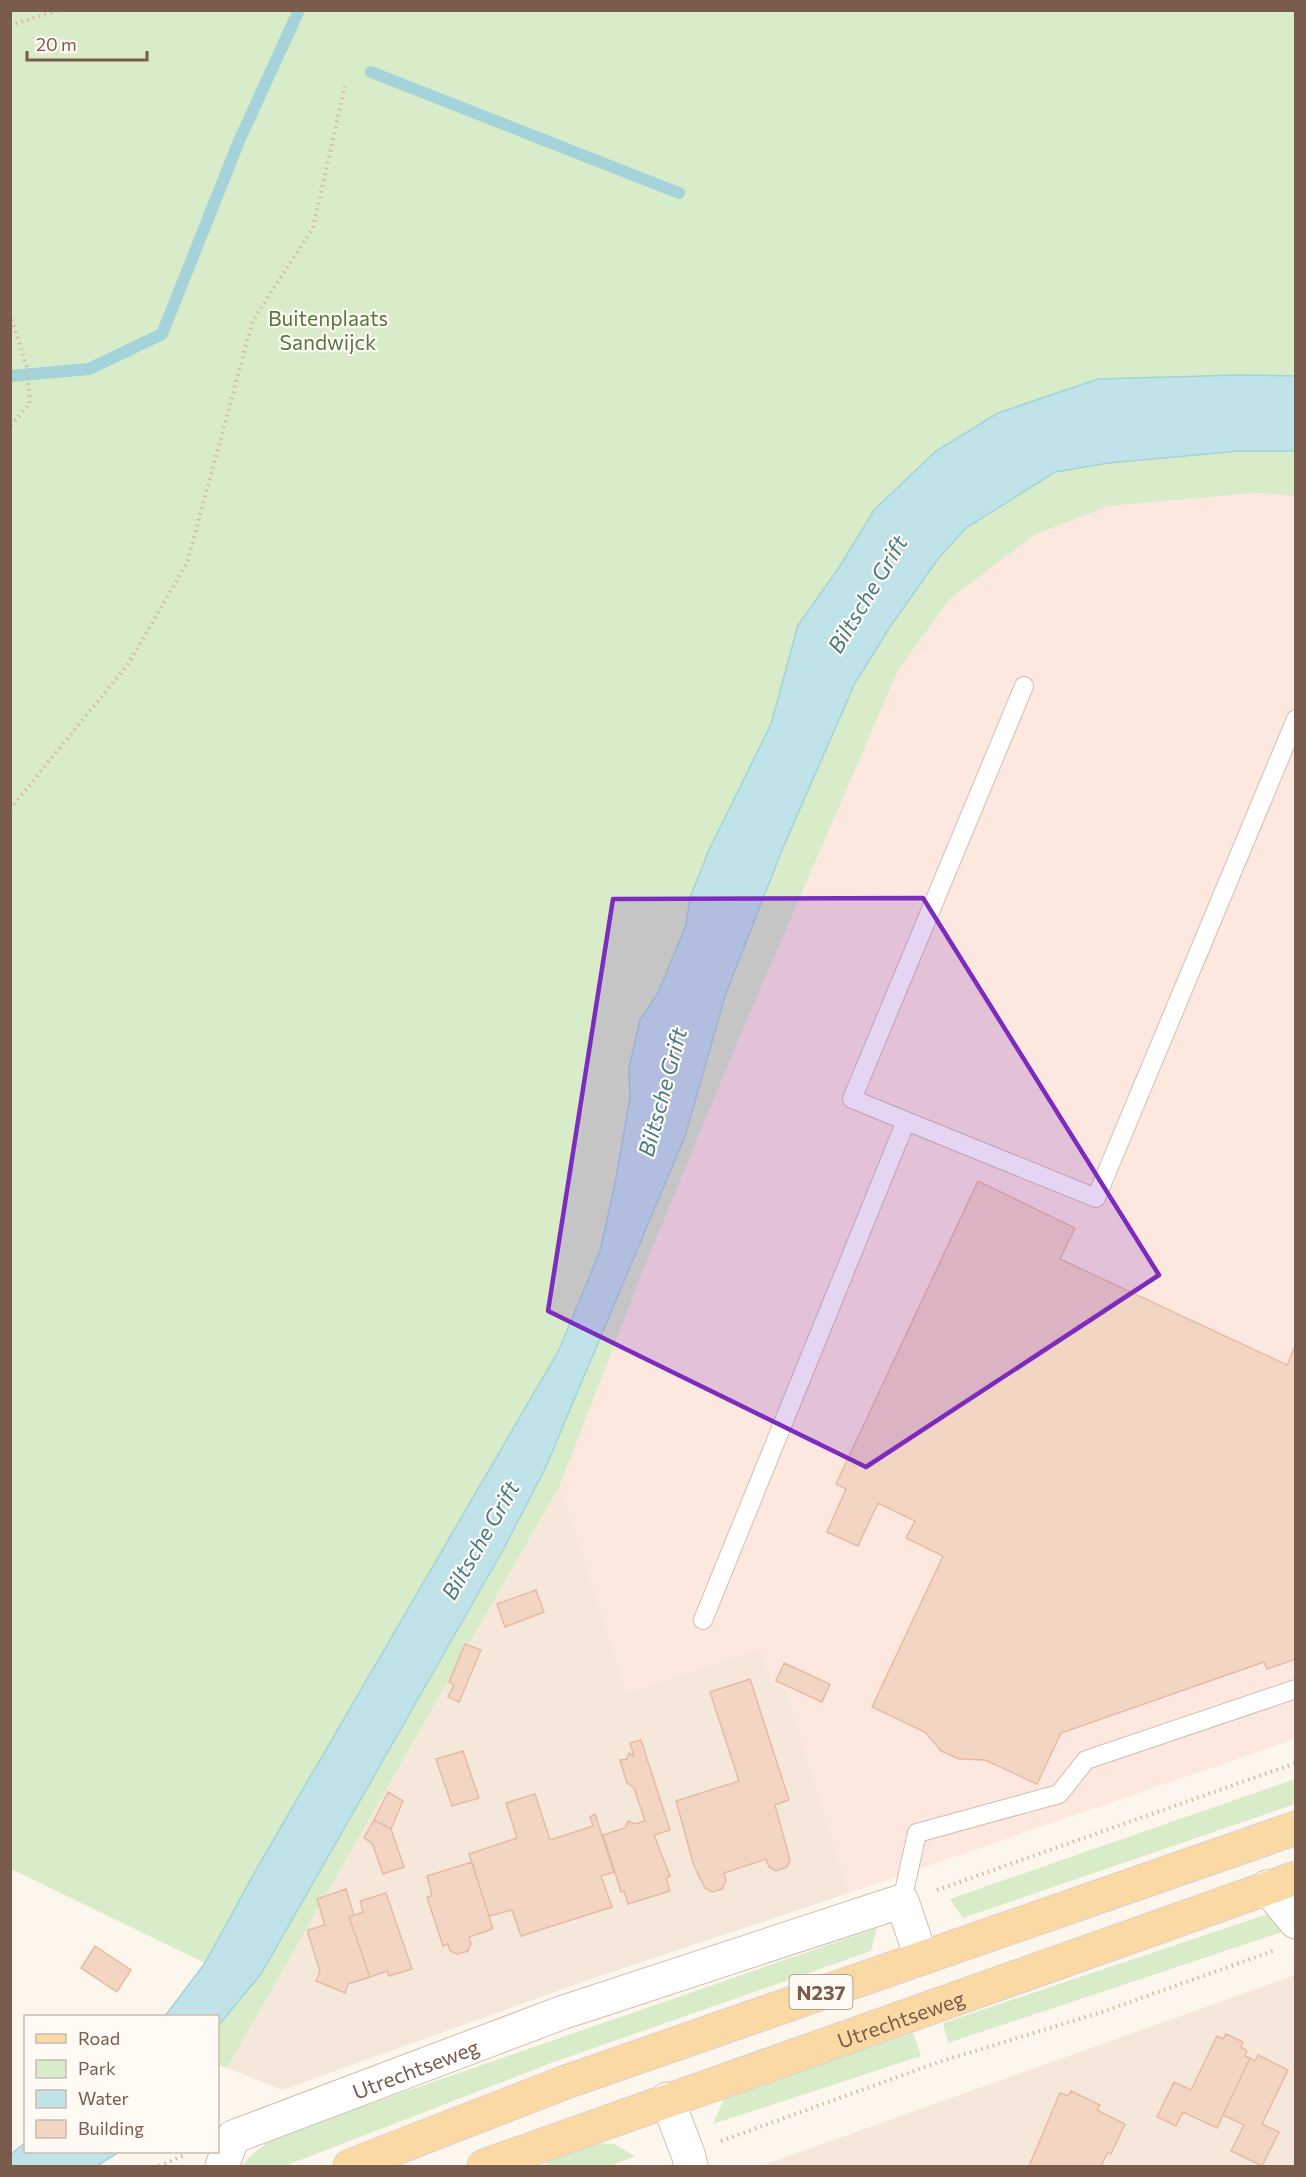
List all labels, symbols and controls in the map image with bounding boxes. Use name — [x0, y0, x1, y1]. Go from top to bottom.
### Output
scale bar — [27, 24, 147, 62]
text: 20 m — [36, 33, 77, 55]
park label: Buitenplaats Sandwijck — [268, 305, 388, 354]
water label: Biltsche Grift — [821, 530, 913, 658]
water label: Biltsche Grift — [632, 1024, 692, 1159]
water label: Biltsche Grift — [435, 1475, 525, 1604]
road number: N237 — [790, 1975, 852, 2009]
street label: Utrechtseweg — [834, 1984, 968, 2052]
legend — [24, 2015, 219, 2153]
text: Road — [78, 2027, 120, 2049]
street label: Utrechtseweg — [349, 2033, 482, 2103]
text: Park — [78, 2057, 116, 2079]
text: Water — [78, 2087, 129, 2109]
text: Building — [78, 2117, 144, 2139]

